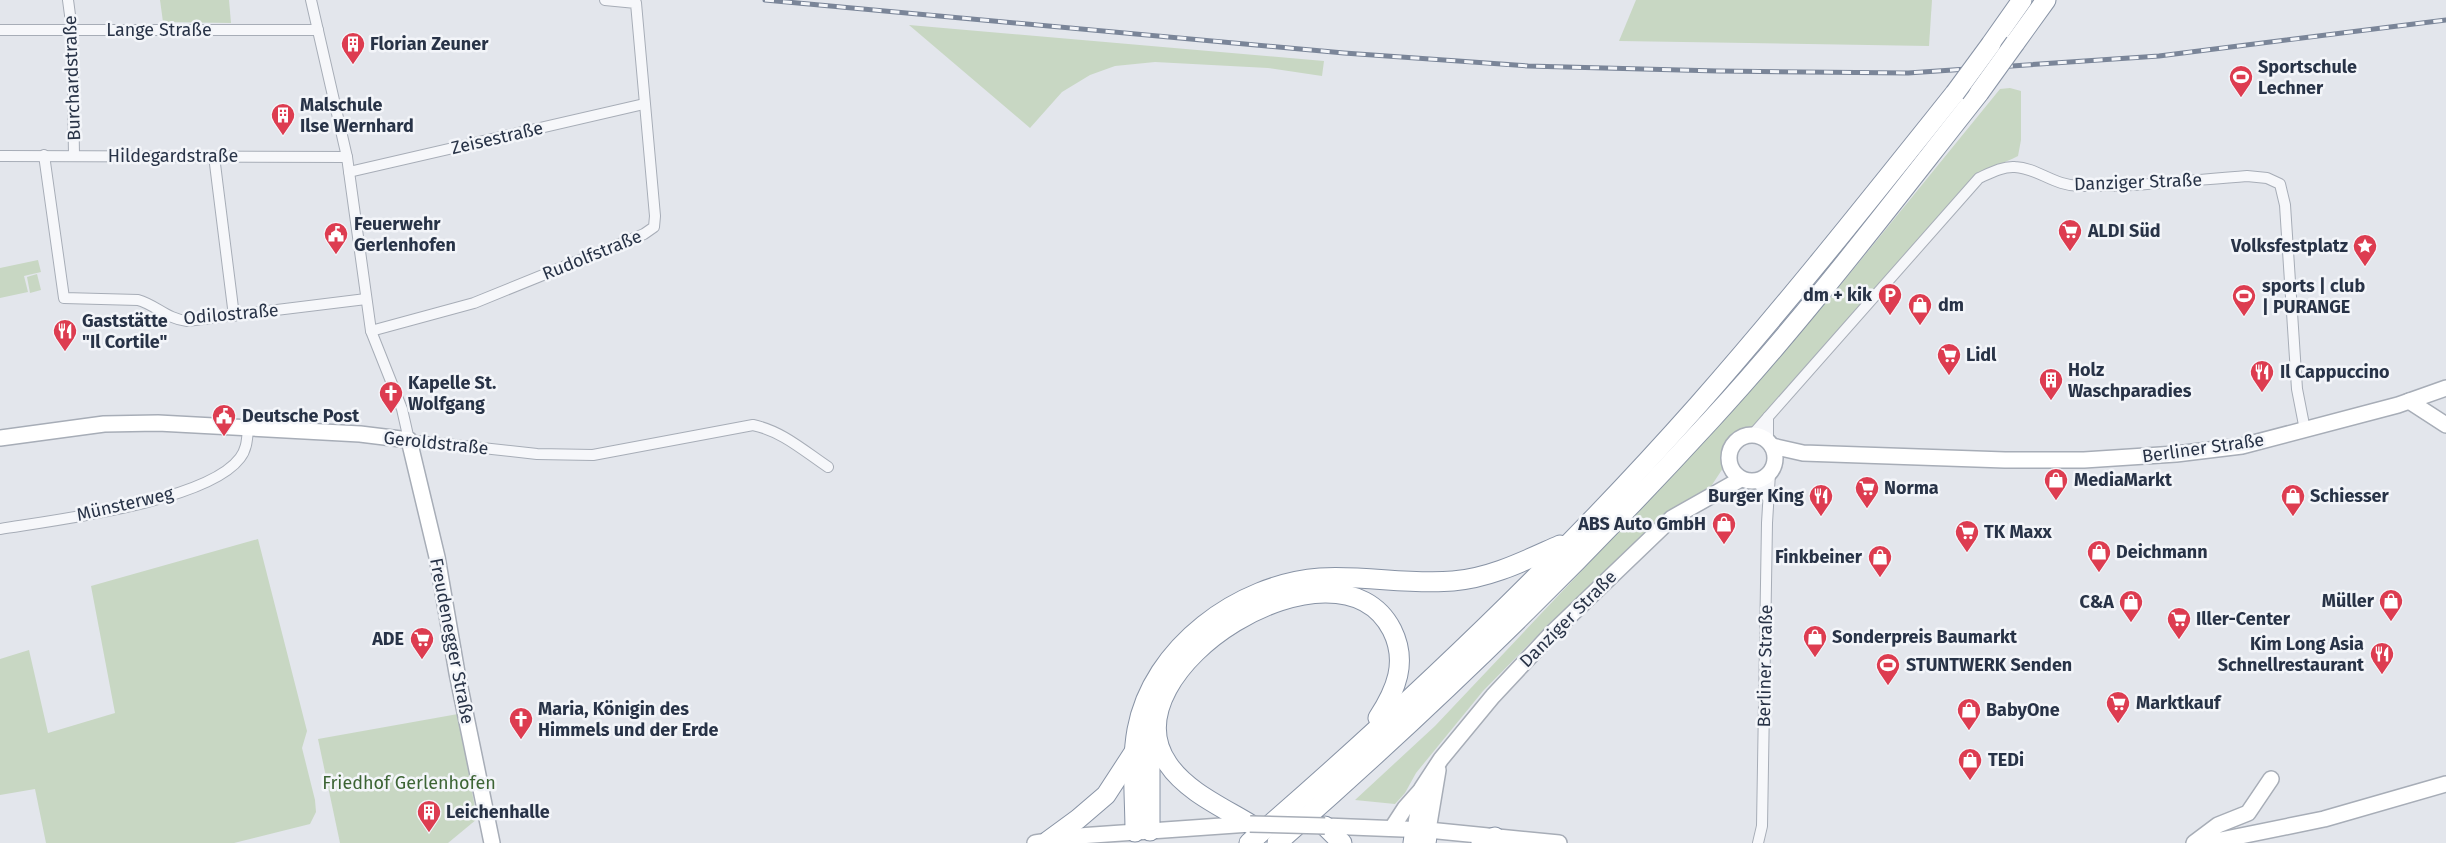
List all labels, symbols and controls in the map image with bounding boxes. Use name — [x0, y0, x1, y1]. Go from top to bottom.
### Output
street label: Burchardstraße — [59, 15, 85, 141]
street label: Lange Straße — [106, 19, 212, 41]
building icon: Florian Zeuner — [340, 31, 366, 65]
place label: Florian Zeuner — [370, 33, 489, 55]
place label: Sportschule Lechner — [2258, 56, 2357, 99]
sports icon: Sportschule Lechner — [2228, 64, 2254, 98]
place label: Malschule Ilse Wernhard — [300, 94, 414, 137]
building icon: Malschule Ilse Wernhard — [270, 102, 296, 136]
street label: Zeisestraße — [449, 117, 545, 159]
street label: Hildegardstraße — [108, 145, 238, 167]
street label: Danziger Straße — [2074, 169, 2202, 195]
place label: Feuerwehr Gerlenhofen — [354, 213, 456, 256]
supermarket icon: ALDI Süd — [2057, 218, 2083, 252]
place label: ALDI Süd — [2087, 220, 2161, 242]
public building icon: Feuerwehr Gerlenhofen — [323, 221, 349, 255]
street label: Rudolfstraße — [539, 225, 645, 285]
place icon: Volksfestplatz — [2352, 233, 2378, 267]
place label: Volksfestplatz — [2230, 235, 2348, 257]
place label: sports | club | PURANGE — [2262, 275, 2365, 318]
parking icon: dm + kik — [1877, 282, 1903, 316]
sports icon: sports | club | PURANGE — [2231, 283, 2257, 317]
place label: dm + kik — [1803, 284, 1873, 306]
shop icon: dm — [1907, 292, 1933, 326]
place label: dm — [1938, 294, 1964, 316]
street label: Odilostraße — [182, 299, 280, 329]
place label: Gaststätte "Il Cortile" — [82, 310, 168, 353]
restaurant icon: Gaststätte "Il Cortile" — [52, 318, 78, 352]
supermarket icon: Lidl — [1936, 342, 1962, 376]
place label: Lidl — [1966, 344, 1997, 366]
place label: Holz Waschparadies — [2068, 359, 2192, 402]
restaurant icon: Il Cappuccino — [2249, 359, 2275, 393]
place label: Il Cappuccino — [2280, 361, 2390, 383]
building icon: Holz Waschparadies — [2038, 367, 2064, 401]
place label: Kapelle St. Wolfgang — [408, 372, 496, 415]
church icon: Kapelle St. Wolfgang — [378, 380, 404, 414]
public building icon: Deutsche Post — [211, 403, 237, 437]
place label: Deutsche Post — [242, 405, 360, 427]
street label: Geroldstraße — [382, 427, 490, 459]
street label: Berliner Straße — [2141, 429, 2265, 467]
shop icon: MediaMarkt — [2043, 467, 2069, 501]
place label: MediaMarkt — [2074, 469, 2173, 491]
supermarket icon: Norma — [1854, 475, 1880, 509]
place label: Norma — [1884, 477, 1939, 499]
street label: Münsterweg — [75, 482, 176, 526]
restaurant icon: Burger King — [1808, 483, 1834, 517]
shop icon: Schiesser — [2280, 483, 2306, 517]
place label: Burger King — [1708, 485, 1804, 507]
place label: Schiesser — [2310, 485, 2390, 507]
shop icon: ABS Auto GmbH — [1711, 511, 1737, 545]
place label: ABS Auto GmbH — [1577, 513, 1706, 535]
supermarket icon: TK Maxx — [1954, 519, 1980, 553]
place label: TK Maxx — [1984, 521, 2053, 543]
shop icon: Deichmann — [2086, 539, 2112, 573]
place label: Deichmann — [2116, 541, 2208, 563]
shop icon: Finkbeiner — [1867, 544, 1893, 578]
place label: Finkbeiner — [1775, 546, 1863, 568]
street label: Freudenegger Straße — [425, 556, 479, 726]
street label: Danziger Straße — [1515, 566, 1621, 672]
shop icon: Müller — [2378, 588, 2404, 622]
shop icon: C&A — [2118, 589, 2144, 623]
place label: Müller — [2322, 590, 2375, 612]
place label: C&A — [2080, 591, 2114, 613]
street label: Berliner Straße — [1753, 604, 1777, 728]
supermarket icon: Iller-Center — [2166, 606, 2192, 640]
place label: Iller-Center — [2196, 608, 2291, 630]
shop icon: Sonderpreis Baumarkt — [1802, 624, 1828, 658]
supermarket icon: ADE — [409, 626, 435, 660]
place label: Sonderpreis Baumarkt — [1832, 626, 2018, 648]
place label: ADE — [371, 628, 404, 650]
place label: Kim Long Asia Schnellrestaurant — [2218, 633, 2365, 676]
restaurant icon: Kim Long Asia Schnellrestaurant — [2369, 641, 2395, 675]
sports icon: STUNTWERK Senden — [1875, 652, 1901, 686]
place label: STUNTWERK Senden — [1906, 654, 2072, 676]
supermarket icon: Marktkauf — [2105, 690, 2131, 724]
place label: Marktkauf — [2136, 692, 2222, 714]
shop icon: BabyOne — [1956, 697, 1982, 731]
place label: Maria, Königin des Himmels und der Erde — [538, 698, 718, 741]
place label: BabyOne — [1986, 699, 2060, 721]
church icon: Maria, Königin des Himmels und der Erde — [508, 706, 534, 740]
shop icon: TEDi — [1957, 747, 1983, 781]
place label: TEDi — [1988, 749, 2024, 771]
park label: Friedhof Gerlenhofen — [322, 772, 496, 794]
building icon: Leichenhalle — [416, 799, 442, 833]
place label: Leichenhalle — [446, 801, 550, 823]

